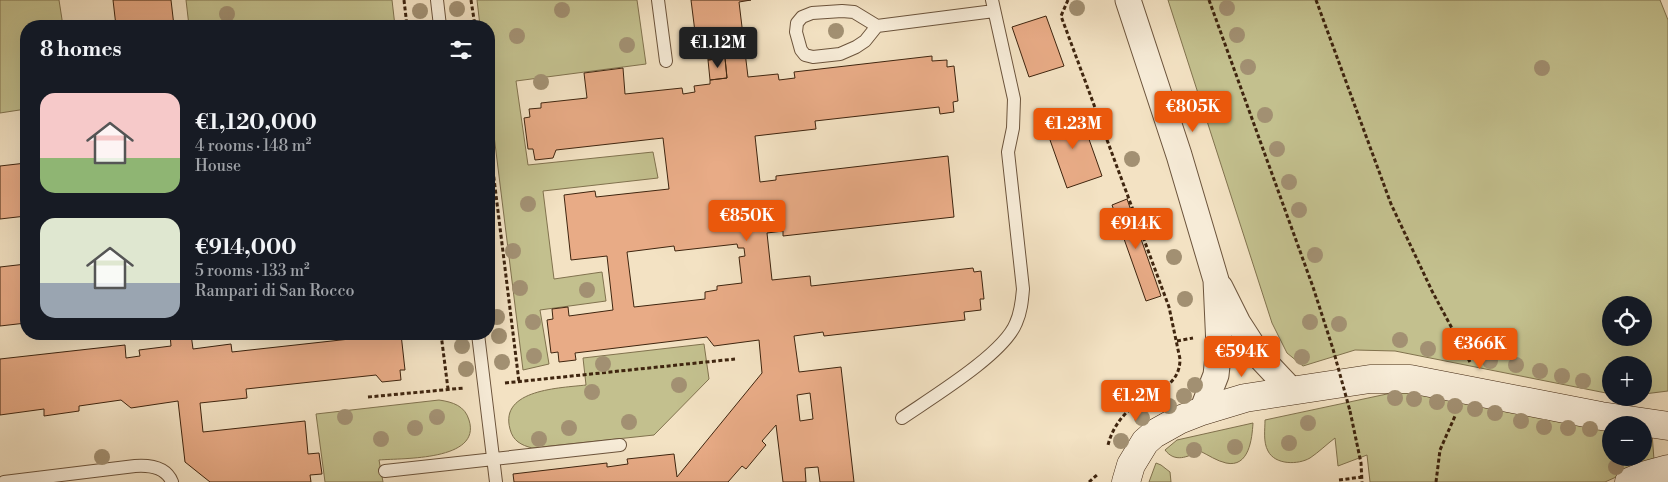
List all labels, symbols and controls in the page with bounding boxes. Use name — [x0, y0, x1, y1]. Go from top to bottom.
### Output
pin: €1.12M — [677, 27, 759, 69]
text: €1.12M — [690, 33, 746, 53]
icon: filters — [447, 36, 475, 64]
text: 8 homes — [40, 37, 122, 63]
pin: €805K — [1158, 90, 1228, 133]
text: €805K — [1165, 97, 1221, 117]
pin: €1.23M — [1032, 108, 1114, 150]
text: €1,120,000 — [195, 110, 317, 136]
icon: home — [80, 113, 140, 173]
text: €1.23M — [1044, 114, 1102, 134]
text: 4 rooms · 148 m² — [195, 136, 311, 156]
text: House — [195, 156, 241, 176]
pin: €850K — [712, 200, 782, 242]
text: €850K — [719, 206, 775, 226]
pin: €914K — [1101, 208, 1171, 250]
text: €914K — [1111, 214, 1161, 234]
text: €914,000 — [195, 235, 297, 261]
icon: home — [80, 238, 140, 298]
text: 5 rooms · 133 m² — [195, 261, 310, 281]
text: Rampari di San Rocco — [195, 281, 355, 301]
map controls — [1602, 296, 1652, 466]
button: locate — [1602, 296, 1652, 346]
pin: €366K — [1445, 328, 1515, 370]
text: €366K — [1453, 334, 1507, 354]
pin: €594K — [1207, 336, 1277, 378]
text: €594K — [1215, 342, 1269, 362]
button: + — [1602, 356, 1652, 406]
pin: €1.2M — [1101, 380, 1171, 422]
text: €1.2M — [1112, 386, 1160, 406]
button: − — [1602, 416, 1652, 466]

